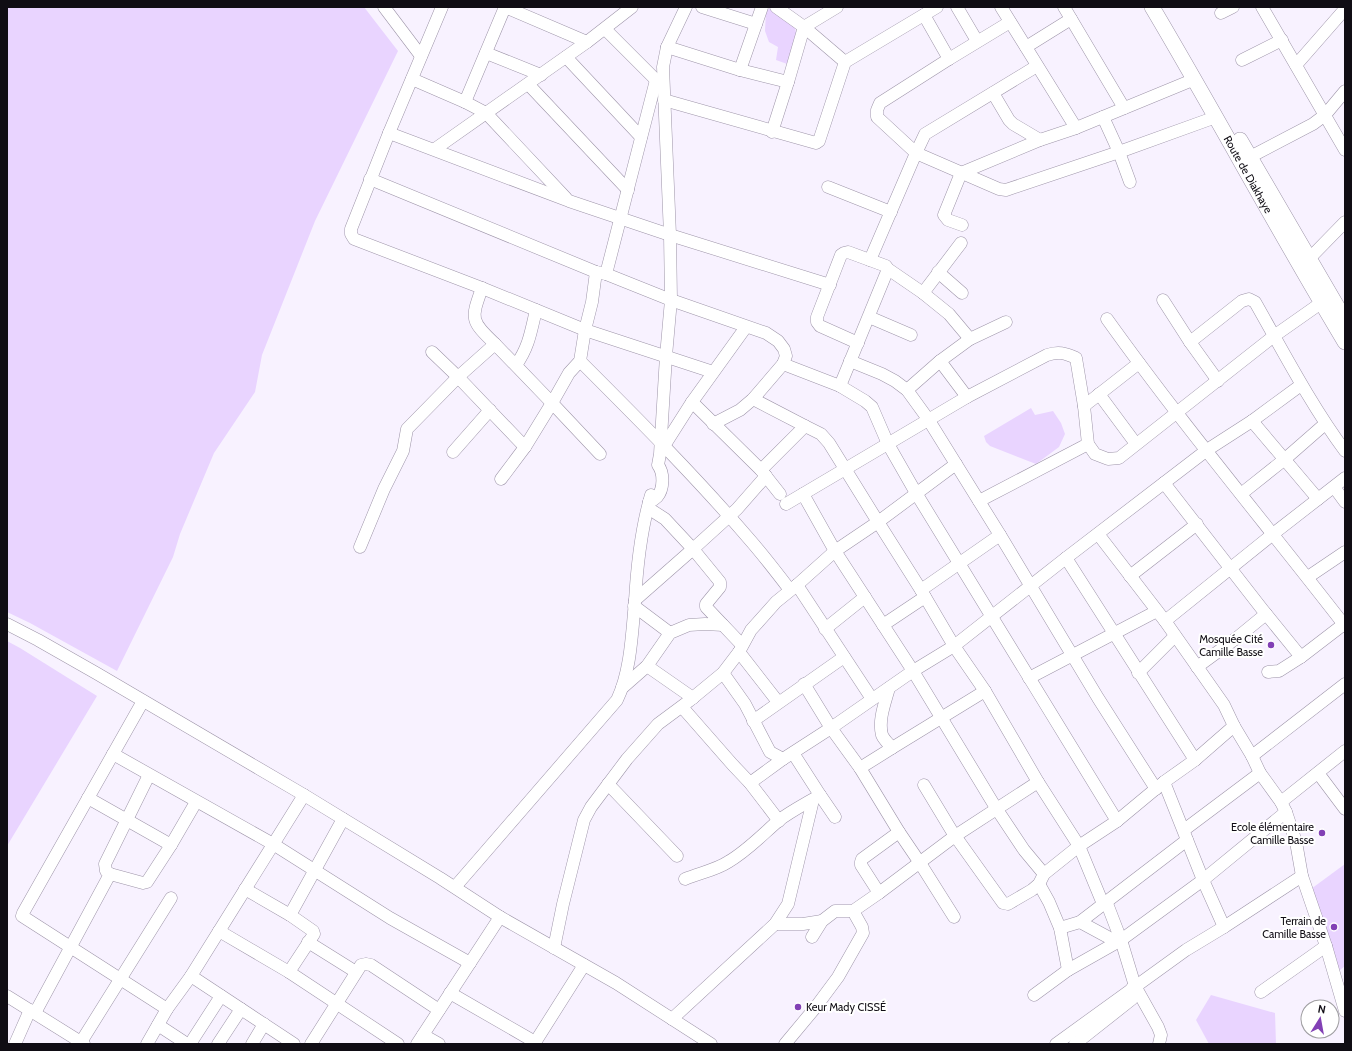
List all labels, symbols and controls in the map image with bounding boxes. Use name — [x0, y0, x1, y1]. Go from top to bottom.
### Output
street label: Route de Diakhaye — [1221, 133, 1276, 216]
place label: Mosquée Cité Camille Basse — [1199, 632, 1263, 659]
marker: Mosquée Cité Camille Basse — [1266, 640, 1276, 650]
place label: Ecole élémentaire Camille Basse — [1231, 820, 1314, 847]
marker: Ecole élémentaire Camille Basse — [1317, 828, 1327, 838]
place label: Terrain de Camille Basse — [1262, 914, 1326, 941]
marker: Terrain de Camille Basse — [1329, 922, 1339, 932]
north arrow — [1300, 999, 1340, 1039]
place label: Keur Mady CISSÉ — [806, 1000, 886, 1014]
marker: Keur Mady CISSÉ — [793, 1002, 803, 1012]
text: N — [1317, 1002, 1327, 1017]

